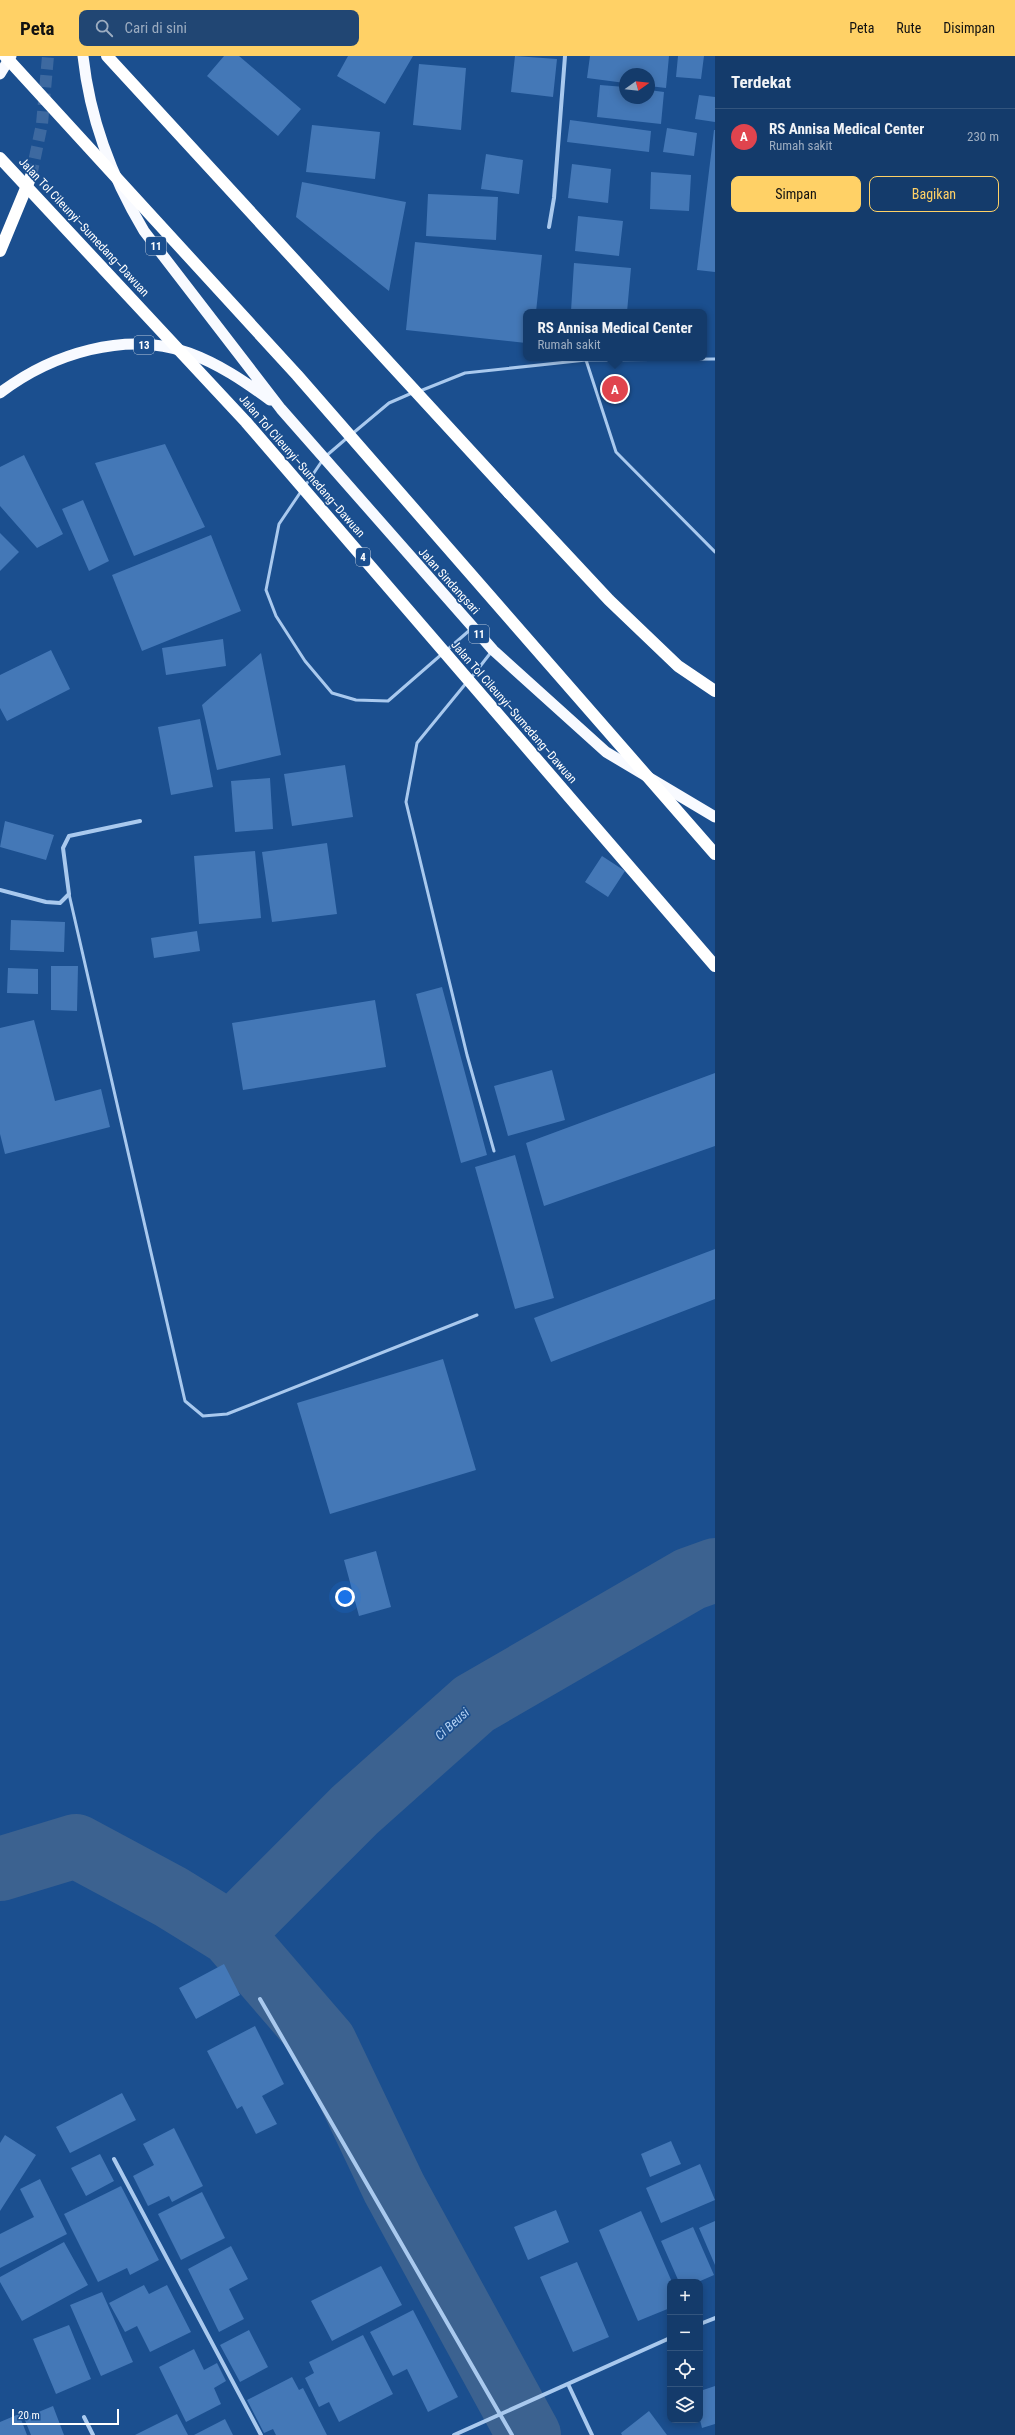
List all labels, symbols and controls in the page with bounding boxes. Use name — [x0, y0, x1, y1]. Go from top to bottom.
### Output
search box — [79, 10, 359, 46]
text: Peta — [20, 17, 55, 40]
icon: search — [93, 17, 115, 39]
text: Cari di sini — [125, 19, 187, 37]
text: Peta — [849, 20, 874, 36]
text: Rute — [896, 20, 921, 36]
text: Disimpan — [943, 20, 995, 36]
north arrow — [619, 68, 655, 104]
text: Terdekat — [731, 72, 791, 92]
text: RS Annisa Medical Center — [769, 120, 924, 138]
text: A — [740, 129, 748, 144]
text: 230 m — [967, 129, 999, 144]
text: Rumah sakit — [769, 138, 832, 153]
street label: Jalan Tol Cileunyi–Sumedang–Dawuan — [16, 155, 152, 299]
button: Simpan — [731, 176, 861, 212]
button: Bagikan — [869, 176, 999, 212]
road number: 11 — [146, 237, 166, 255]
popup — [523, 309, 707, 361]
text: RS Annisa Medical Center — [537, 319, 693, 337]
road number: 13 — [134, 336, 154, 354]
text: Rumah sakit — [537, 337, 601, 352]
pin: A — [602, 374, 628, 404]
street label: Jalan Tol Cileunyi–Sumedang–Dawuan — [236, 392, 368, 540]
street label: Jalan Sindangsari — [416, 545, 482, 617]
road number: 4 — [356, 548, 370, 566]
road number: 11 — [469, 625, 489, 643]
street label: Jalan Tol Cileunyi–Sumedang–Dawuan — [448, 638, 580, 786]
your location — [335, 1587, 355, 1607]
water label: Ci Beusi — [432, 1705, 472, 1743]
map controls — [667, 2279, 703, 2423]
button: + — [667, 2279, 703, 2315]
button: − — [667, 2315, 703, 2351]
button: locate — [667, 2351, 703, 2387]
button: layers — [667, 2387, 703, 2423]
scale bar — [12, 2407, 119, 2426]
text: 20 m — [18, 2409, 40, 2422]

